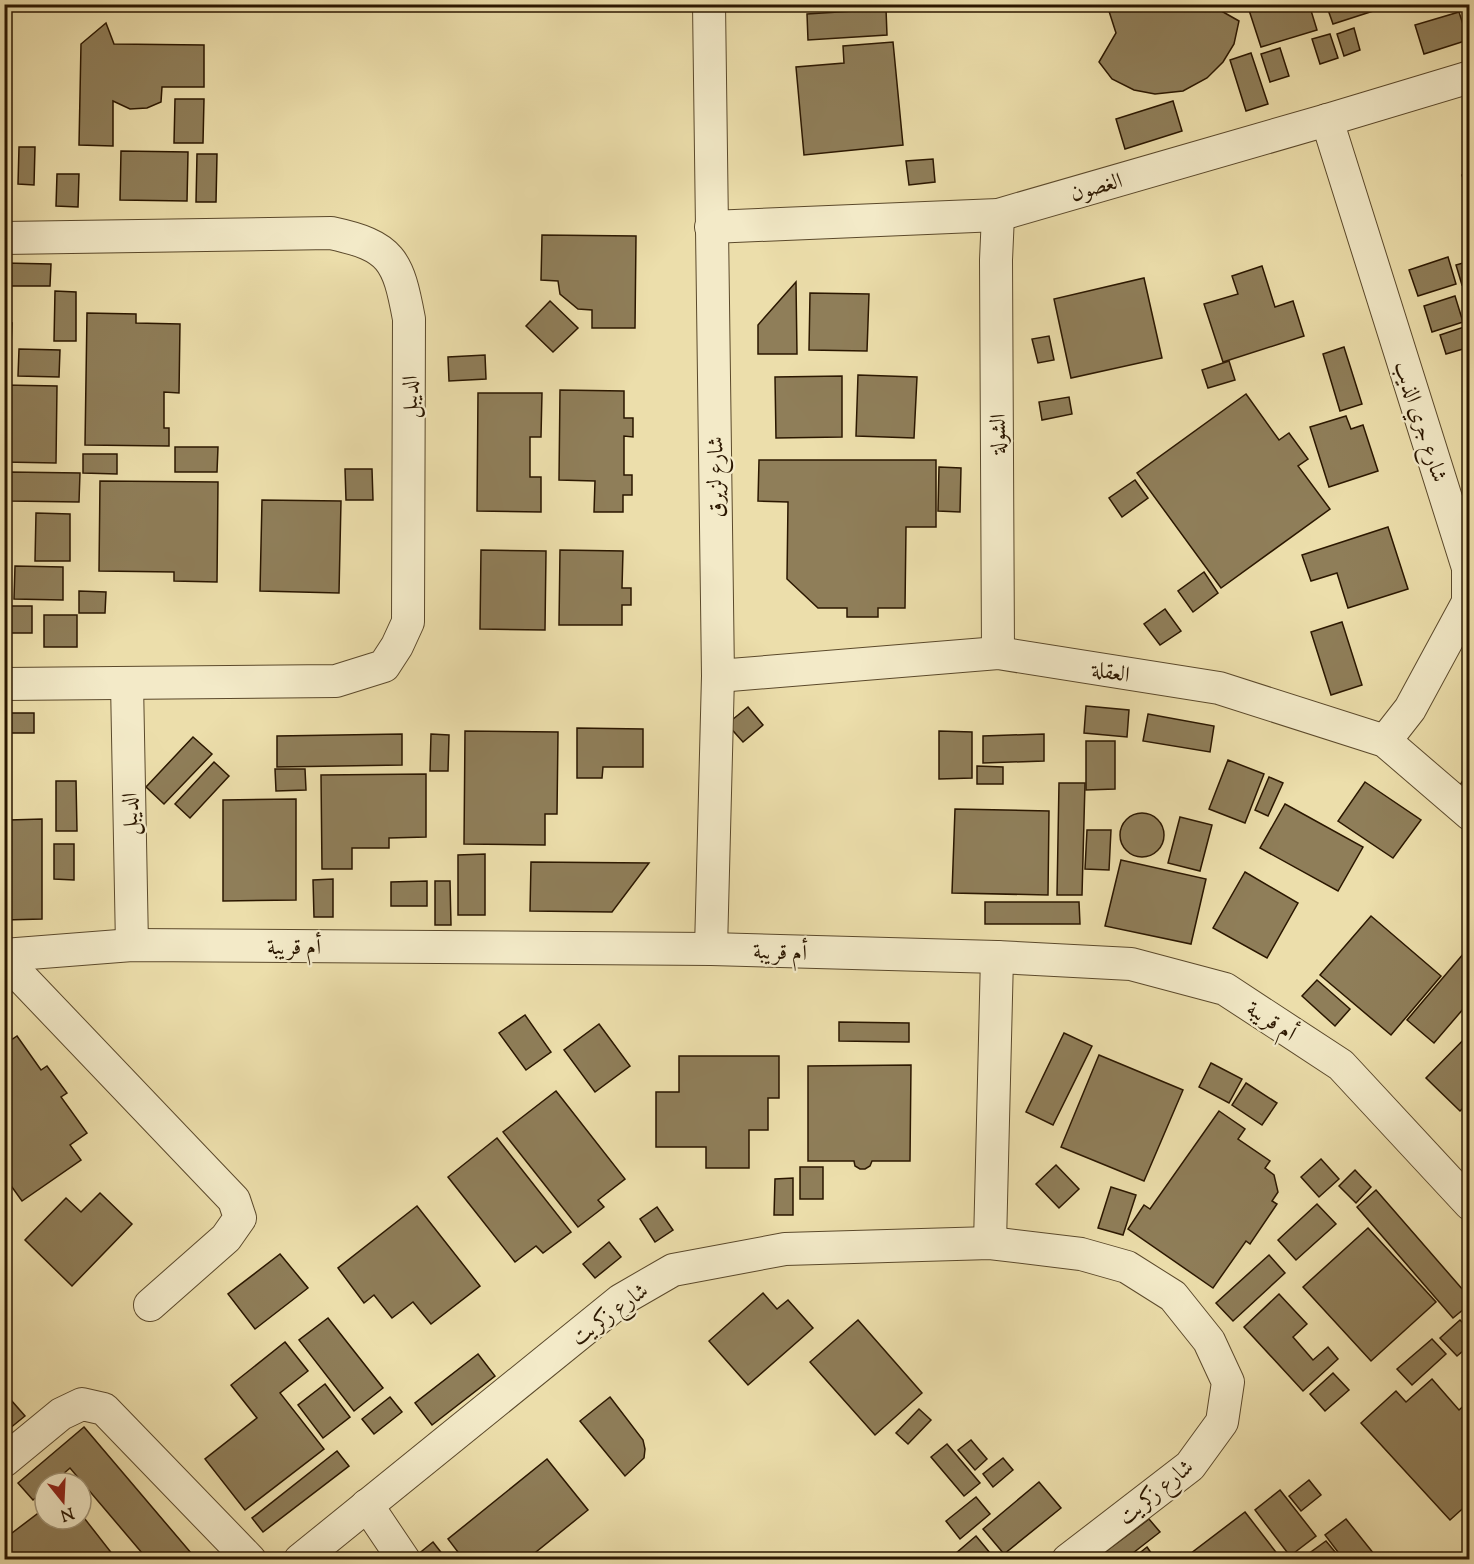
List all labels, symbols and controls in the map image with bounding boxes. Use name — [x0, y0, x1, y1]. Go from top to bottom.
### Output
street label: الغصون — [1067, 166, 1127, 212]
street label: شارع جري الذيب — [1384, 357, 1454, 487]
street label: الديبل — [396, 376, 428, 418]
street label: الشولة — [984, 414, 1016, 455]
street label: شارع لزيرق — [701, 436, 735, 518]
street label: العقلة — [1088, 655, 1132, 693]
street label: الديبل — [116, 792, 148, 836]
street label: أم قريبة — [267, 931, 322, 966]
street label: أم قريبة — [752, 935, 808, 972]
street label: أم قريبة — [1238, 993, 1304, 1052]
street label: شارع زكريت — [565, 1276, 656, 1355]
street label: شارع زكريت — [1112, 1453, 1202, 1534]
north arrow — [33, 1471, 93, 1531]
text: N — [57, 1500, 76, 1526]

